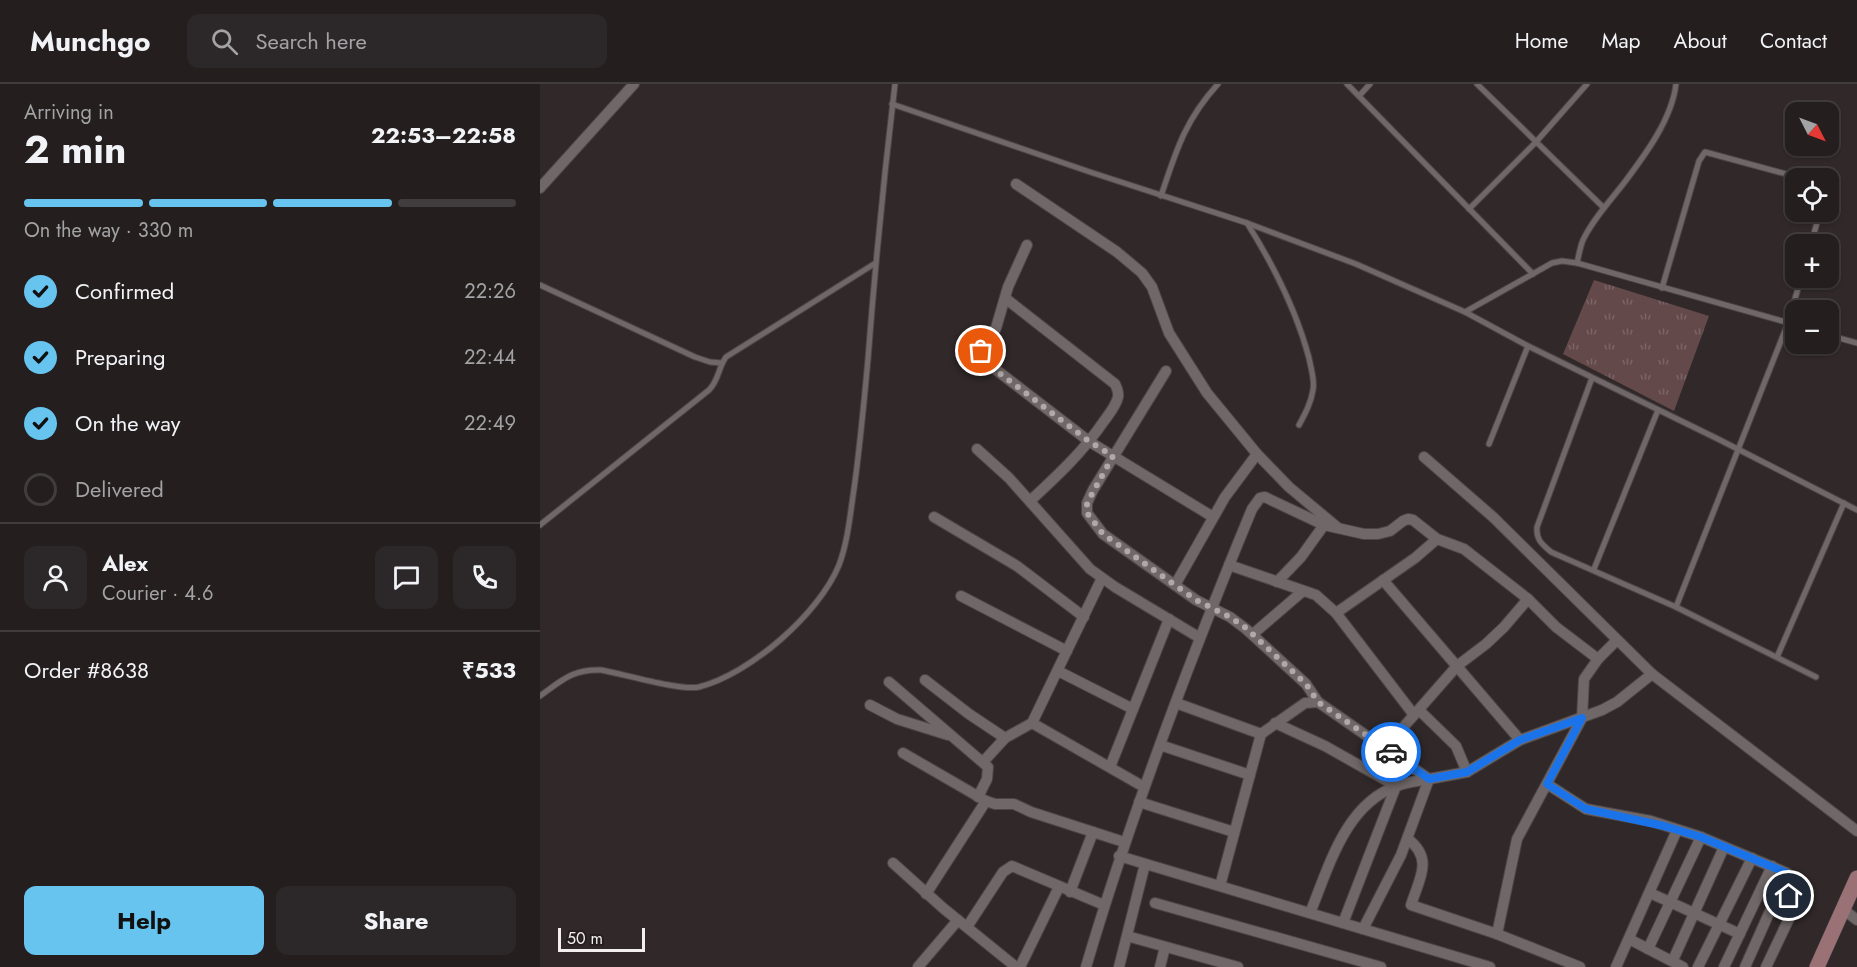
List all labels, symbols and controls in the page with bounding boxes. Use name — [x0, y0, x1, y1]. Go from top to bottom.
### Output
search box — [187, 14, 607, 68]
text: Munchgo — [30, 21, 151, 62]
icon: search — [208, 25, 241, 58]
text: Search here — [256, 25, 367, 57]
text: Home — [1515, 26, 1568, 56]
text: Map — [1601, 26, 1641, 56]
text: About — [1674, 26, 1727, 56]
text: Contact — [1760, 26, 1827, 56]
text: Arriving in — [24, 98, 114, 127]
north arrow — [1785, 102, 1839, 156]
map controls — [1785, 102, 1839, 354]
text: 22:53–22:58 — [371, 119, 516, 151]
text: 2 min — [24, 121, 126, 178]
button: locate — [1785, 168, 1839, 222]
text: On the way · 330 m — [24, 216, 193, 245]
button: + — [1785, 234, 1839, 288]
icon: check — [24, 275, 57, 308]
text: Confirmed — [75, 275, 174, 307]
text: 22:26 — [464, 277, 516, 306]
button: − — [1785, 300, 1839, 354]
pin — [955, 325, 1006, 376]
icon: bag — [964, 334, 997, 367]
icon: check — [24, 341, 57, 374]
text: Preparing — [75, 341, 166, 373]
text: 22:44 — [464, 343, 516, 372]
icon: check — [24, 407, 57, 440]
text: On the way — [75, 407, 180, 439]
text: 22:49 — [464, 409, 516, 438]
text: Delivered — [75, 473, 164, 505]
button: person — [24, 546, 87, 609]
button: chat — [375, 546, 438, 609]
button: phone — [453, 546, 516, 609]
text: Alex — [102, 547, 148, 579]
text: Courier · 4.6 — [102, 579, 214, 608]
text: Order #8638 — [24, 654, 149, 686]
text: ₹533 — [462, 654, 516, 686]
courier — [1361, 722, 1421, 782]
icon: car — [1375, 736, 1408, 769]
pin — [1763, 870, 1814, 921]
icon: home — [1772, 879, 1805, 912]
button: Help — [24, 886, 264, 955]
button: Share — [276, 886, 516, 955]
scale bar — [558, 925, 645, 952]
text: 50 m — [567, 927, 603, 950]

